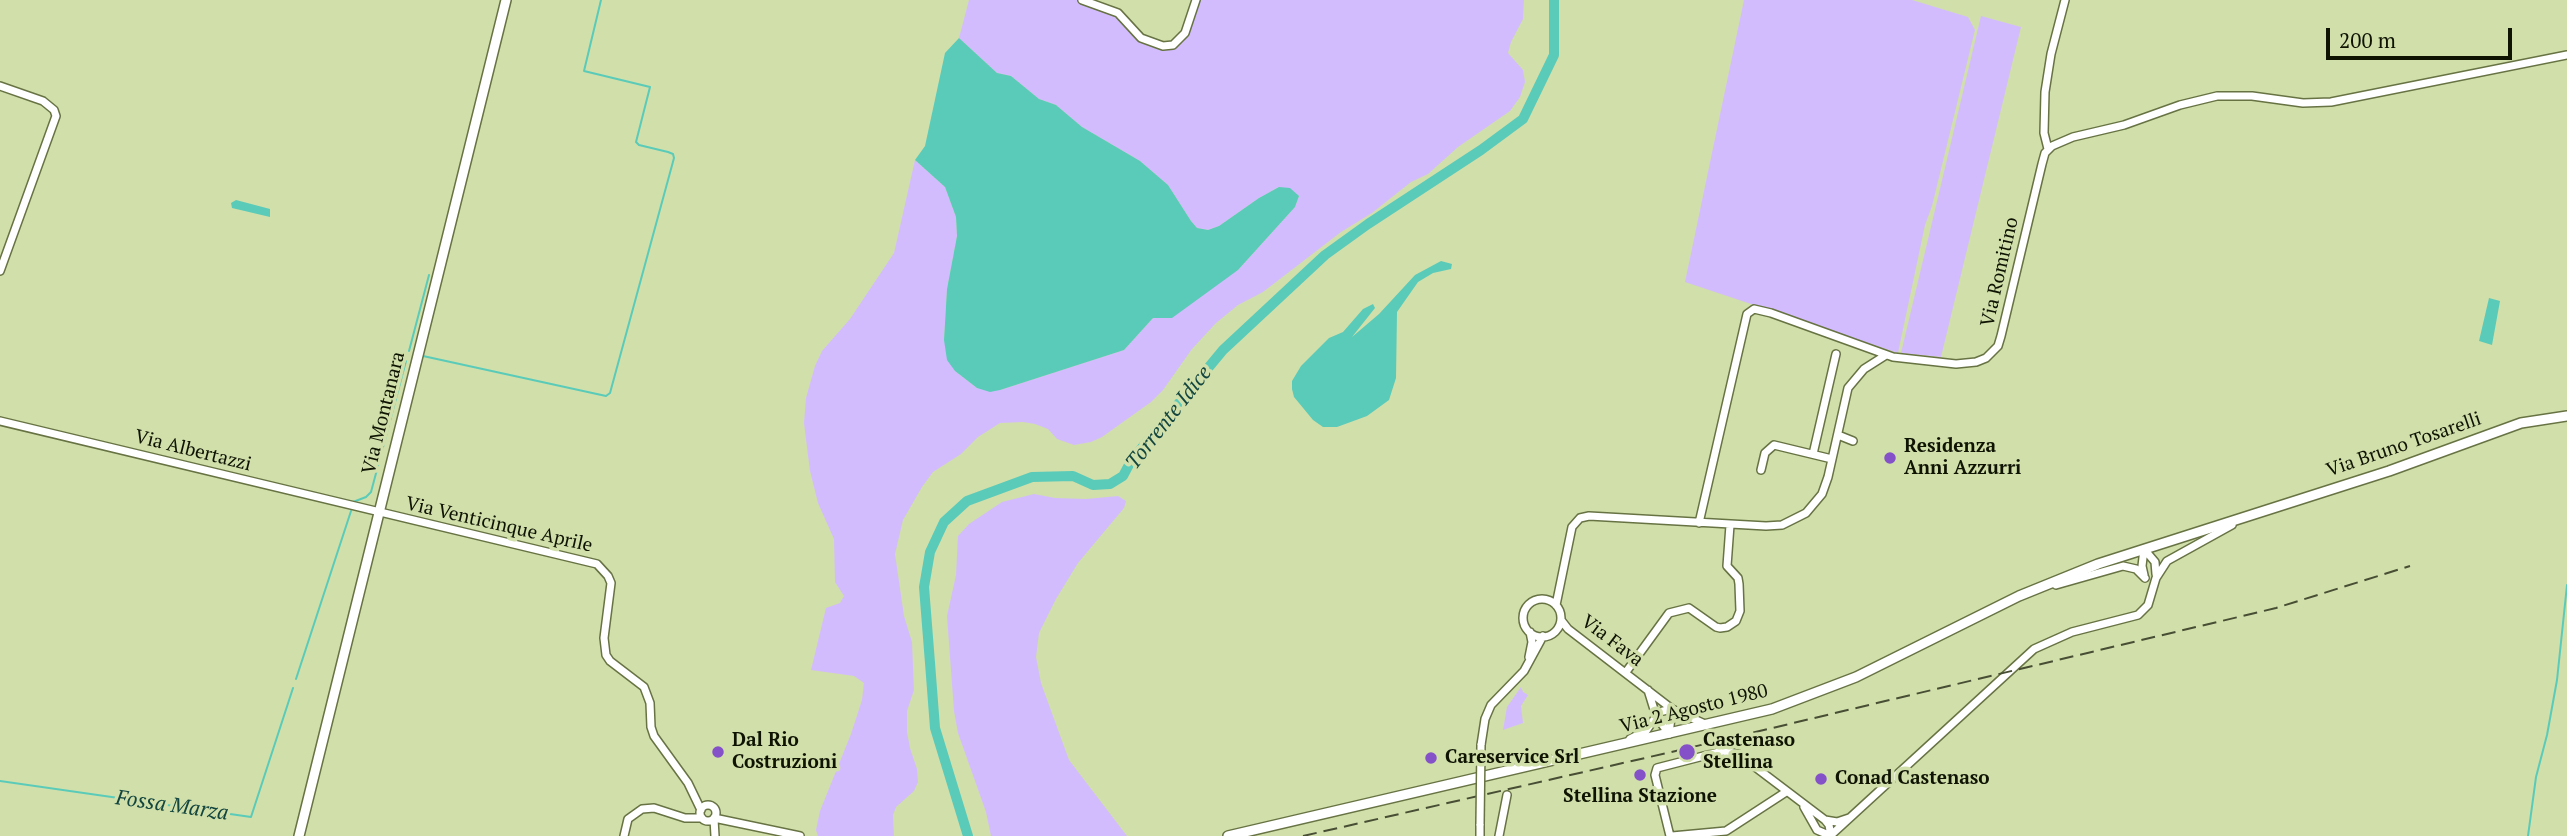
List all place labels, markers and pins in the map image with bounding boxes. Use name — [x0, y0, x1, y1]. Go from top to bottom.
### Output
place label: Residenza Anni Azzurri — [1904, 436, 2021, 480]
marker: Residenza Anni Azzurri — [1882, 450, 1898, 466]
place label: Dal Rio Costruzioni — [732, 730, 837, 774]
place label: Castenaso Stellina — [1703, 730, 1795, 774]
marker: Castenaso Stellina — [1677, 742, 1697, 762]
marker: Dal Rio Costruzioni — [710, 744, 726, 760]
place label: Careservice Srl — [1445, 747, 1579, 769]
marker: Careservice Srl — [1423, 750, 1439, 766]
marker: Stellina Stazione — [1632, 767, 1648, 783]
place label: Conad Castenaso — [1835, 768, 1990, 790]
marker: Conad Castenaso — [1813, 771, 1829, 787]
place label: Stellina Stazione — [1563, 786, 1717, 808]

